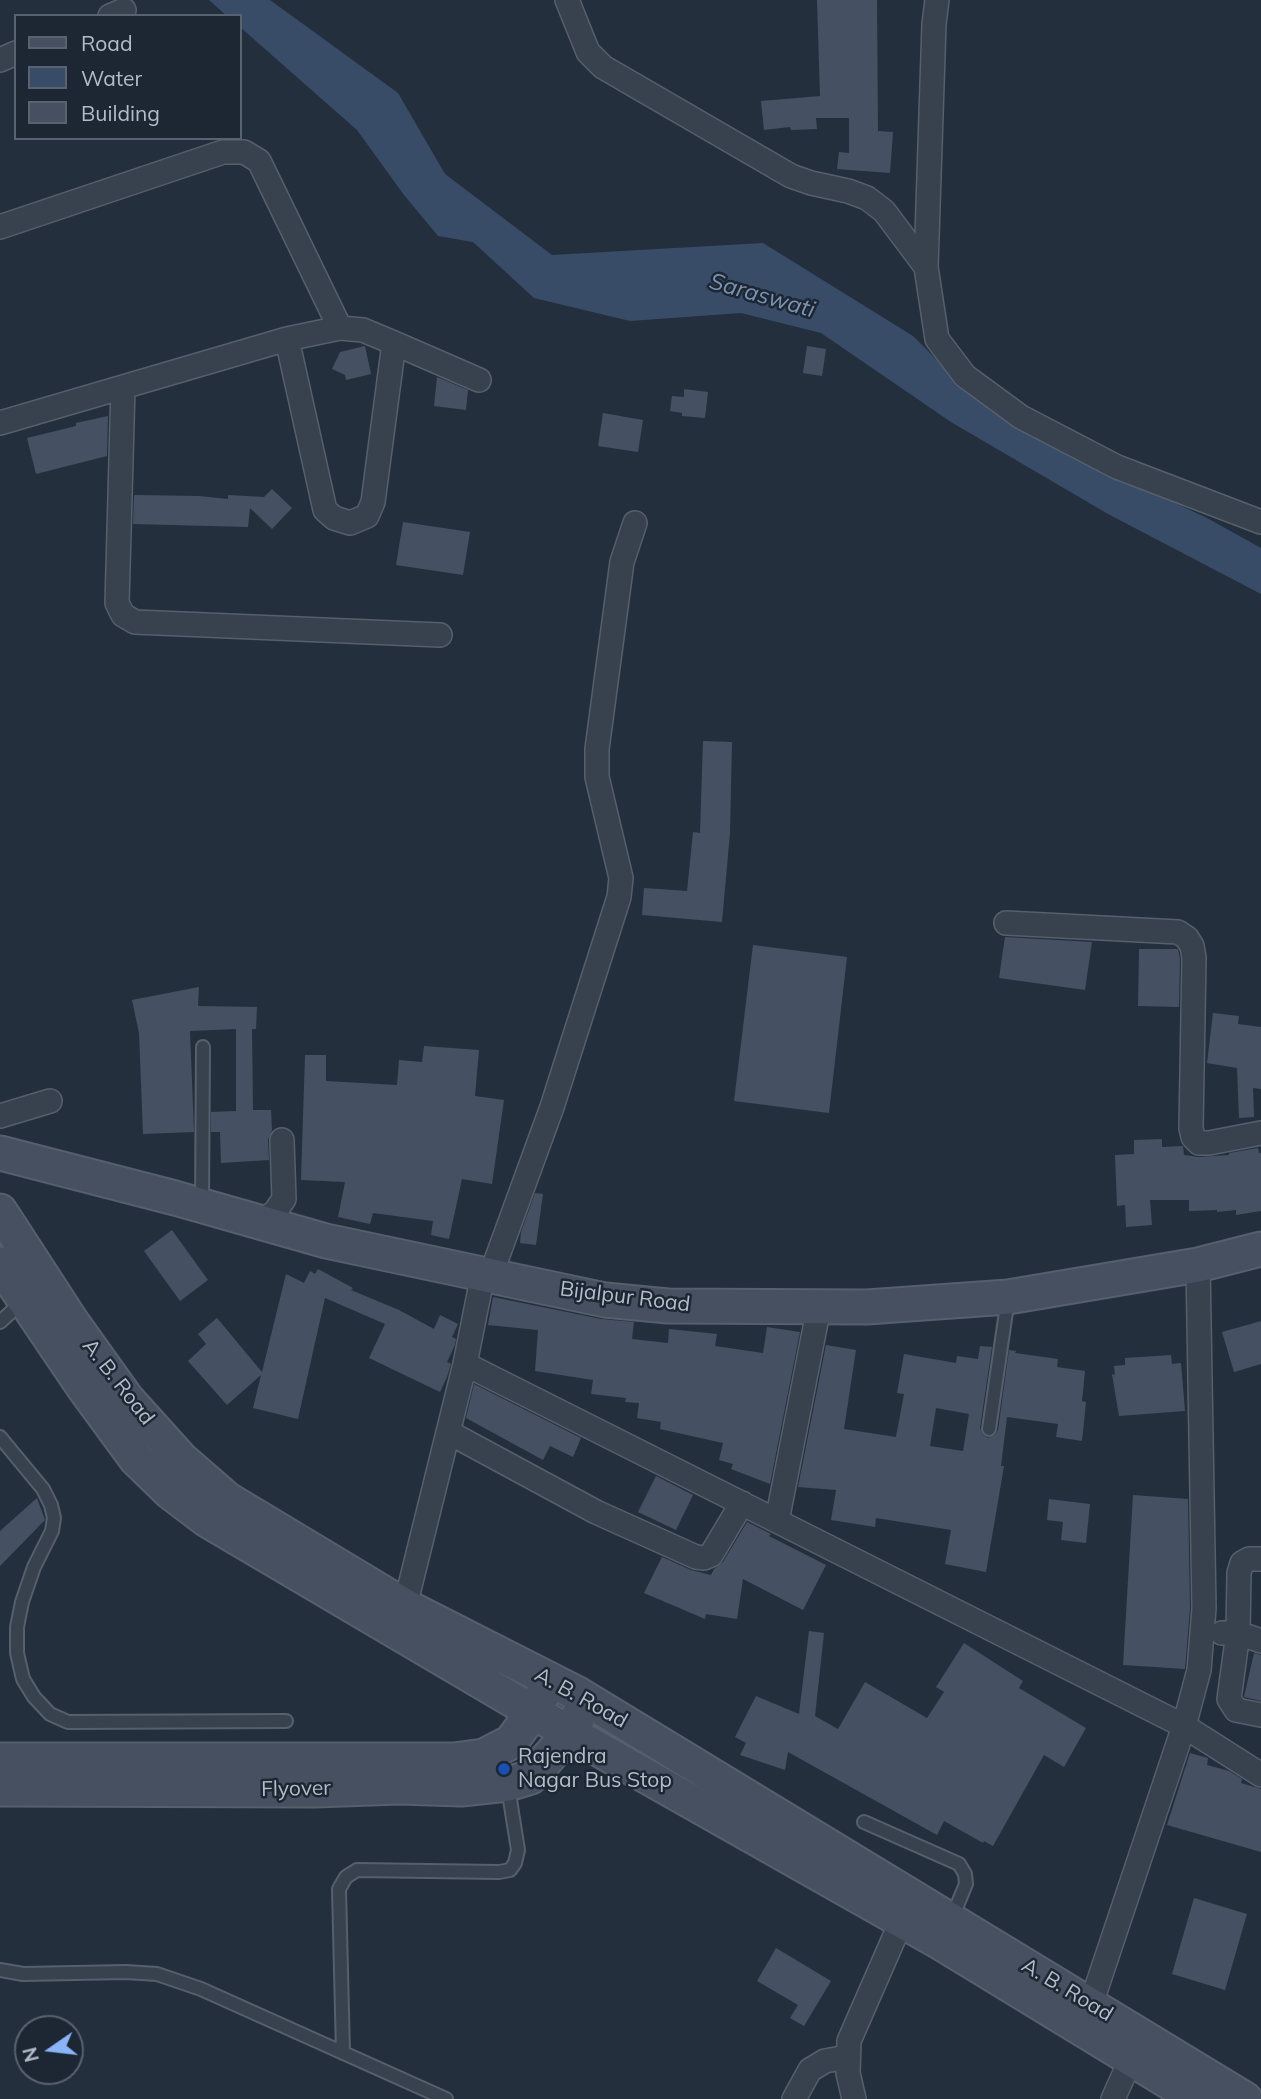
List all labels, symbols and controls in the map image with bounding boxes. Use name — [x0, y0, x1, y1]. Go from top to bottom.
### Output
legend — [14, 14, 242, 140]
text: Road — [81, 30, 132, 56]
text: Water — [81, 65, 142, 91]
text: Building — [81, 100, 160, 126]
water label: Saraswati — [706, 268, 818, 324]
street label: Bijalpur Road — [558, 1277, 692, 1317]
street label: A. B. Road — [77, 1334, 159, 1430]
street label: A. B. Road — [530, 1662, 632, 1734]
place label: Rajendra Nagar Bus Stop — [518, 1744, 672, 1794]
marker: Rajendra Nagar Bus Stop — [496, 1761, 512, 1777]
street label: Flyover — [261, 1776, 331, 1802]
street label: A. B. Road — [1017, 1953, 1117, 2027]
north arrow — [14, 2015, 84, 2085]
text: N — [17, 2045, 44, 2064]

